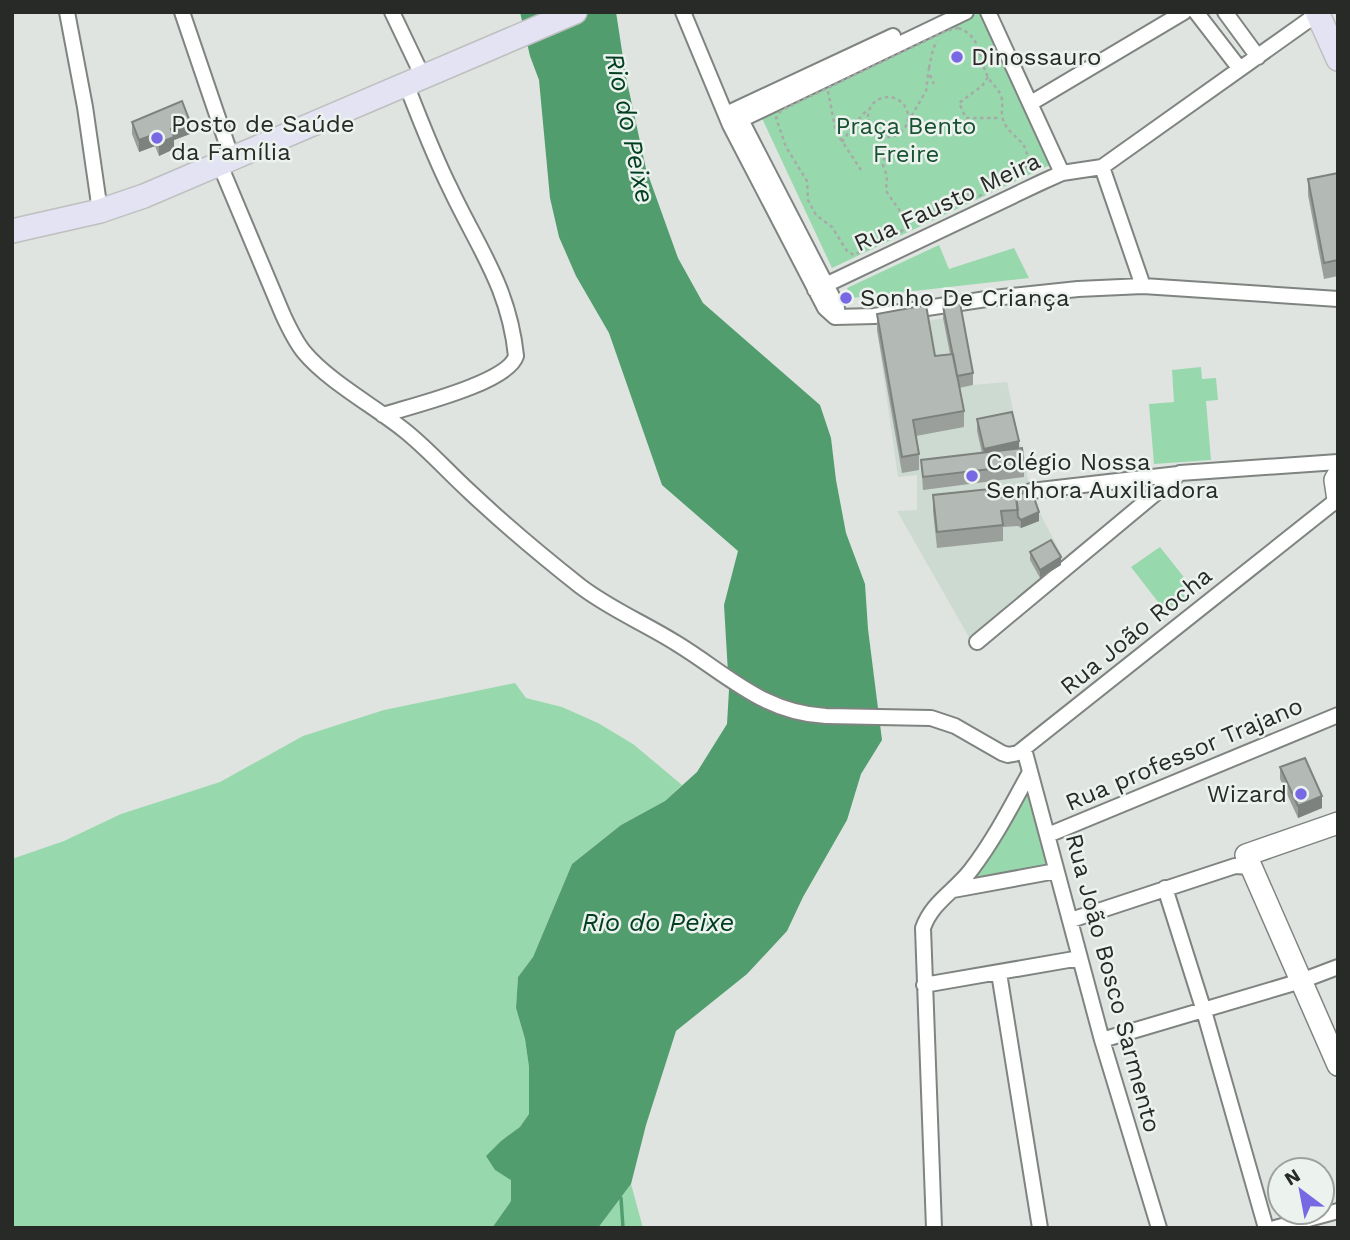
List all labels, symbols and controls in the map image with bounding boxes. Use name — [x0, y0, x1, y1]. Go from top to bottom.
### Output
place label: Dinossauro — [971, 43, 1101, 71]
marker: Dinossauro — [949, 49, 965, 65]
water label: Rio do Peixe — [599, 50, 661, 206]
place label: Posto de Saúde da Família — [171, 110, 355, 166]
park label: Praça Bento Freire — [836, 112, 977, 168]
marker: Posto de Saúde da Família — [149, 130, 165, 146]
street label: Rua Fausto Meira — [849, 147, 1045, 257]
place label: Sonho De Criança — [860, 284, 1070, 312]
marker: Sonho De Criança — [838, 290, 854, 306]
place label: Colégio Nossa Senhora Auxiliadora — [986, 448, 1218, 504]
marker: Colégio Nossa Senhora Auxiliadora — [964, 468, 980, 484]
street label: Rua João Rocha — [1055, 561, 1217, 701]
street label: Rua professor Trajano — [1061, 691, 1307, 817]
place label: Wizard — [1207, 780, 1287, 808]
marker: Wizard — [1293, 786, 1309, 802]
street label: Rua João Bosco Sarmento — [1060, 831, 1166, 1135]
water label: Rio do Peixe — [582, 907, 734, 937]
north arrow — [1266, 1156, 1336, 1226]
text: N — [1280, 1164, 1304, 1190]

